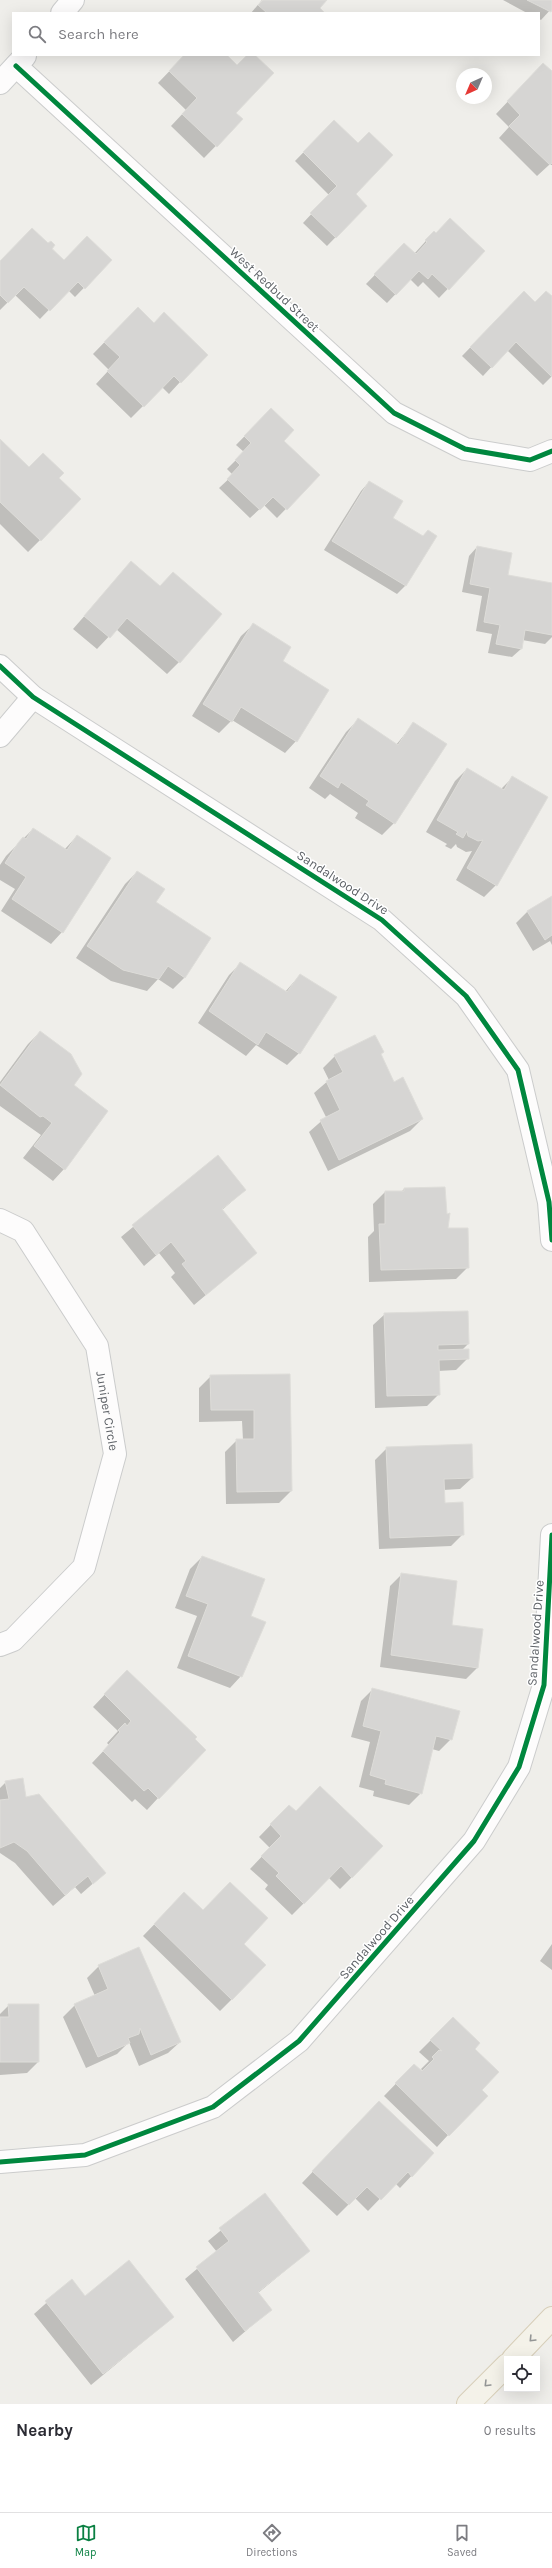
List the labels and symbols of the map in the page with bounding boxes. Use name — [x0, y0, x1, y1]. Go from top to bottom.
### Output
north arrow — [456, 68, 492, 104]
street label: West Redbud Street — [227, 244, 323, 335]
street label: Sandalwood Drive — [294, 847, 392, 918]
street label: Juniper Circle — [93, 1370, 121, 1452]
street label: Sandalwood Drive — [524, 1579, 547, 1686]
street label: Sandalwood Drive — [336, 1892, 417, 1982]
one-way arrow — [530, 2334, 537, 2341]
one-way arrow — [484, 2379, 492, 2387]

